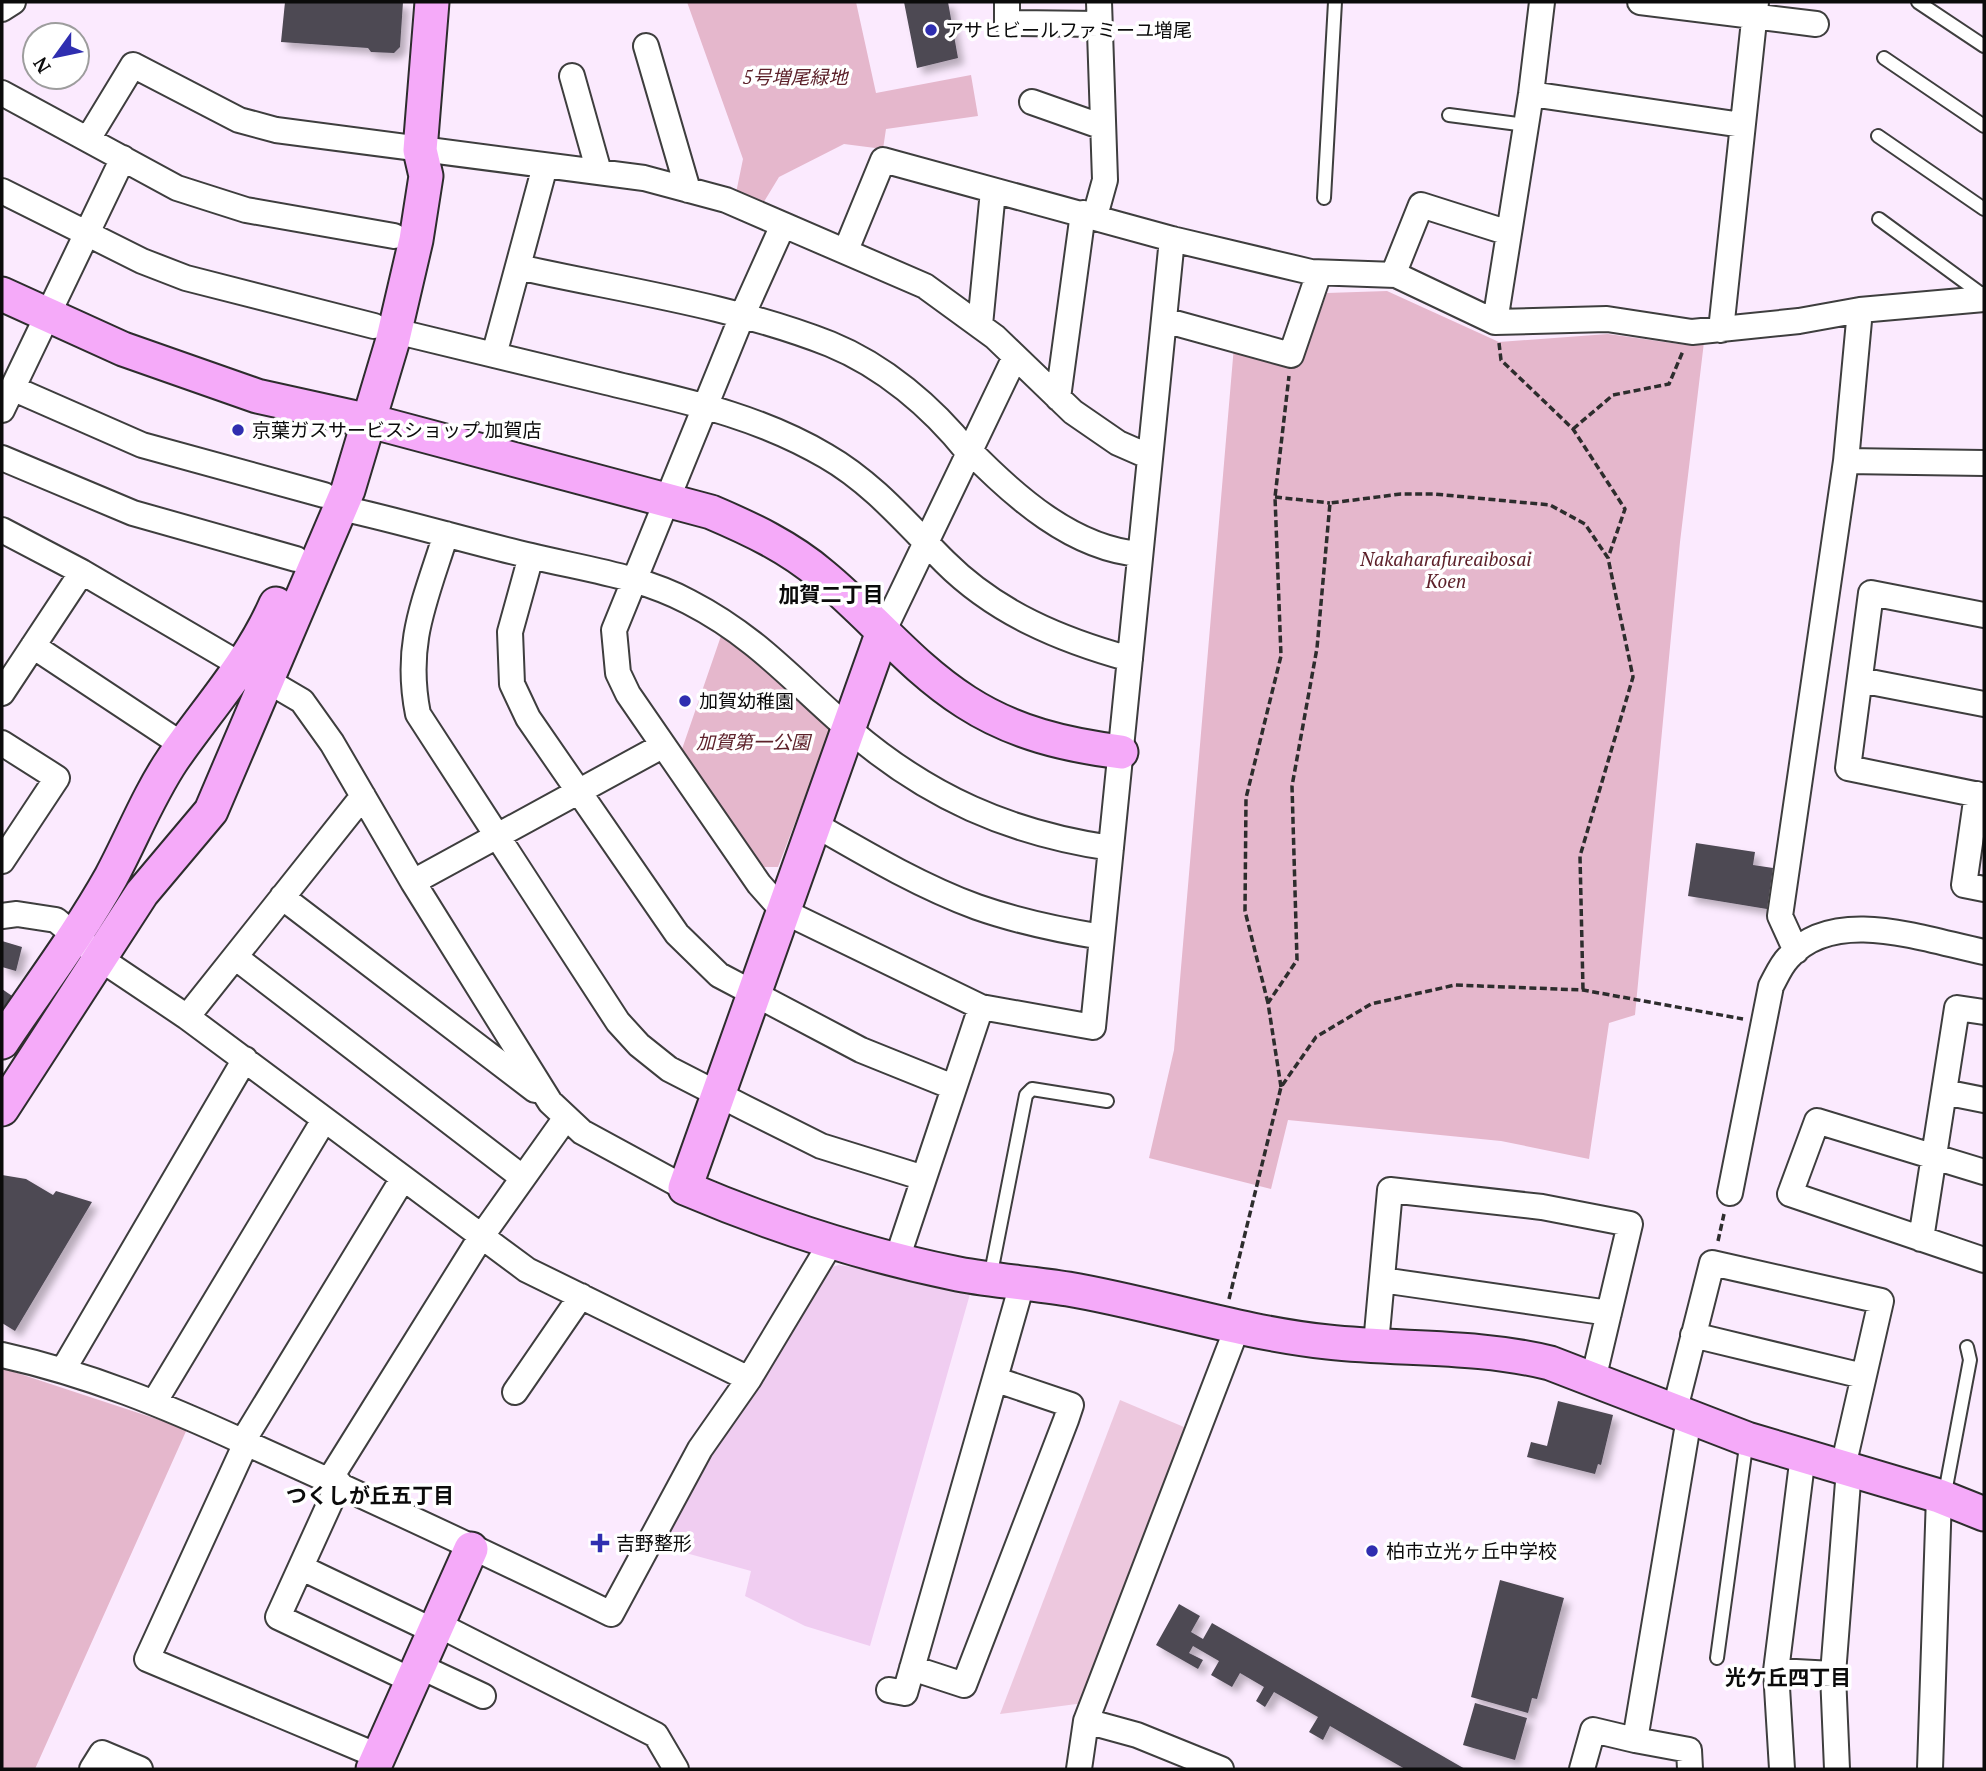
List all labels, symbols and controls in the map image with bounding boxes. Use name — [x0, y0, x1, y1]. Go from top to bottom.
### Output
place label: アサヒビールファミーユ増尾 — [945, 17, 1192, 42]
north arrow — [21, 21, 91, 91]
marker: アサヒビールファミーユ増尾 — [923, 22, 939, 38]
text: N — [27, 52, 56, 78]
park label: 5号増尾緑地 — [743, 64, 849, 89]
place label: 京葉ガスサービスショップ 加賀店 — [252, 417, 542, 442]
marker: 京葉ガスサービスショップ 加賀店 — [230, 422, 246, 438]
park label: Nakaharafureaibosai Koen — [1359, 546, 1532, 593]
district label: 加賀二丁目 — [779, 580, 884, 608]
place label: 加賀幼稚園 — [699, 688, 794, 713]
marker: 加賀幼稚園 — [677, 693, 693, 709]
park label: 加賀第一公園 — [696, 729, 813, 754]
district label: つくしが丘五丁目 — [286, 1481, 454, 1509]
place label: 吉野整形 — [616, 1530, 692, 1555]
marker: 吉野整形 — [590, 1533, 610, 1553]
place label: 柏市立光ヶ丘中学校 — [1386, 1538, 1557, 1563]
marker: 柏市立光ヶ丘中学校 — [1364, 1543, 1380, 1559]
district label: 光ケ丘四丁目 — [1725, 1663, 1851, 1691]

